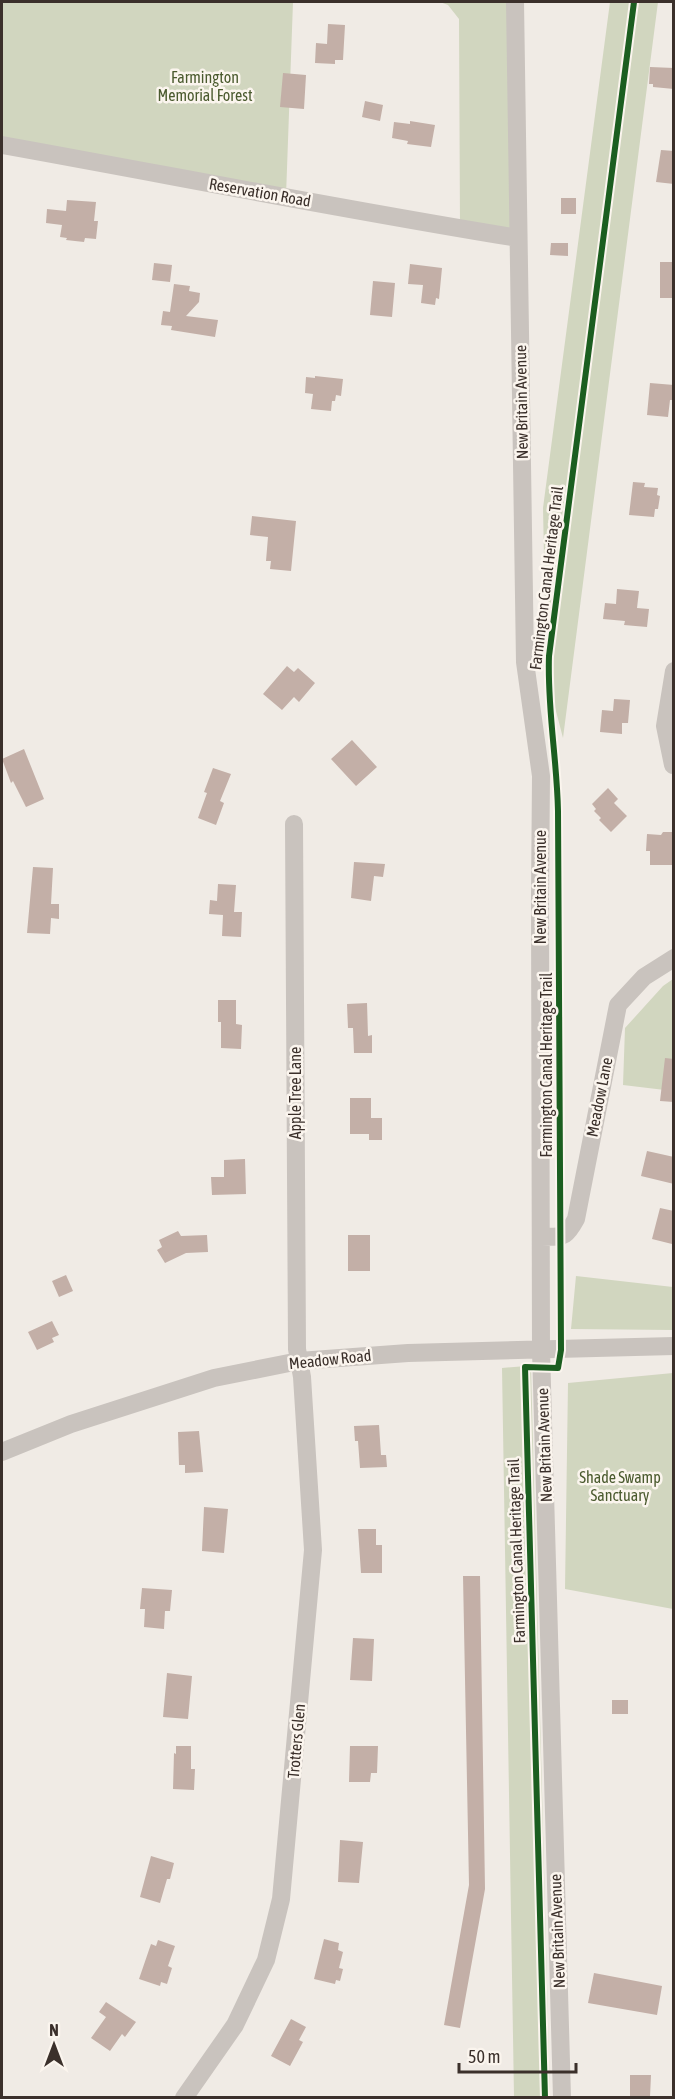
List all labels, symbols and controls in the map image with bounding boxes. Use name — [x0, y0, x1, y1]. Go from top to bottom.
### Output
park label: Farmington Memorial Forest — [157, 68, 253, 104]
street label: Reservation Road — [208, 174, 312, 210]
street label: New Britain Avenue — [511, 345, 531, 459]
street label: Farmington Canal Heritage Trail — [526, 484, 567, 671]
street label: New Britain Avenue — [531, 830, 549, 944]
street label: Farmington Canal Heritage Trail — [537, 972, 556, 1158]
street label: Apple Tree Lane — [286, 1047, 305, 1139]
street label: Meadow Lane — [582, 1056, 616, 1138]
street label: Meadow Road — [288, 1346, 372, 1372]
street label: New Britain Avenue — [533, 1388, 555, 1502]
street label: Farmington Canal Heritage Trail — [504, 1457, 529, 1644]
park label: Shade Swamp Sanctuary — [579, 1468, 661, 1505]
street label: Trotters Glen — [284, 1703, 308, 1779]
street label: New Britain Avenue — [546, 1874, 568, 1988]
north arrow — [24, 2015, 84, 2075]
text: N — [49, 2021, 59, 2039]
scale bar — [459, 2036, 576, 2074]
text: 50 m — [468, 2046, 500, 2067]

